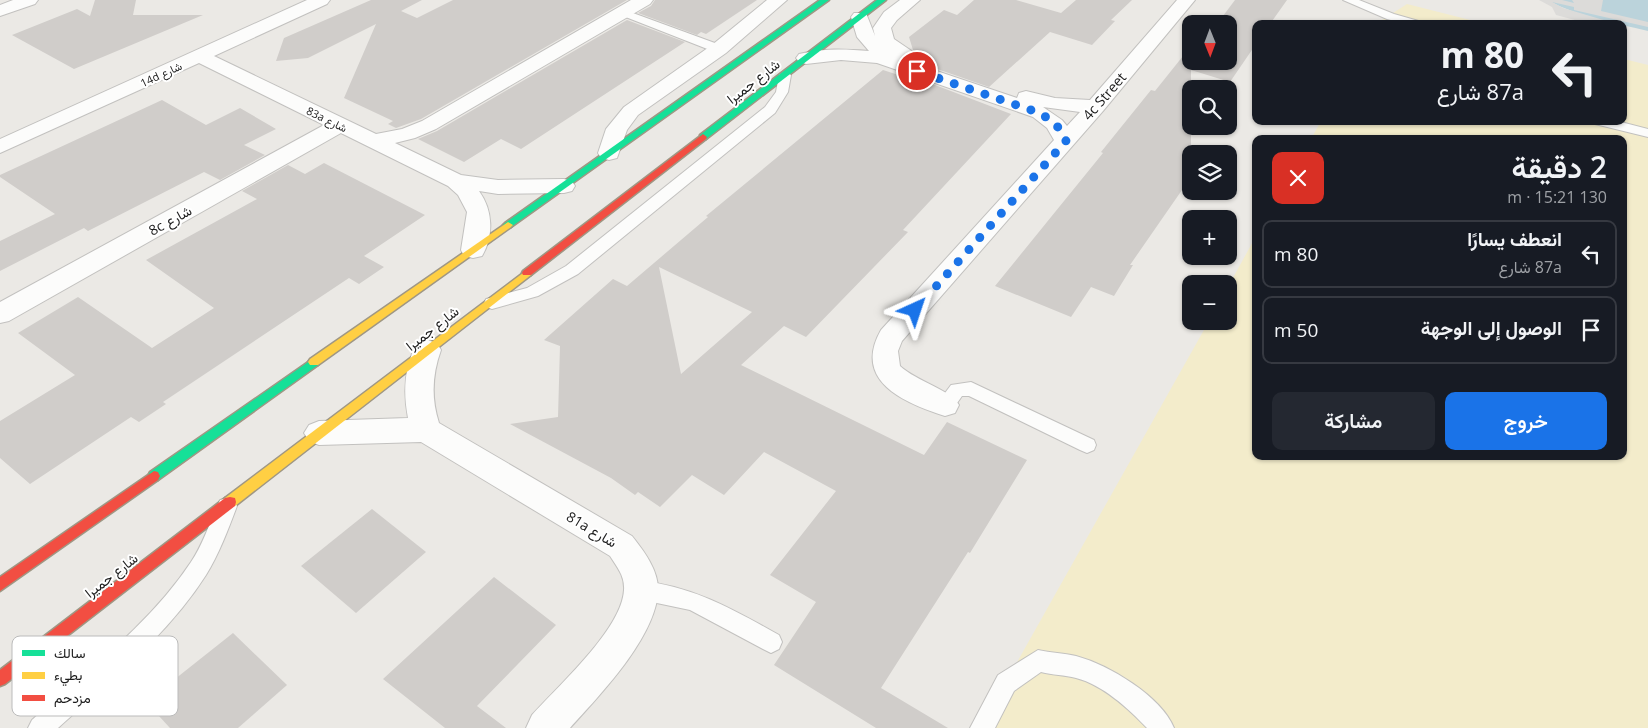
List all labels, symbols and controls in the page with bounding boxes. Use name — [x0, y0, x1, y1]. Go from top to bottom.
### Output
north arrow — [1182, 15, 1238, 70]
map controls — [1182, 15, 1237, 330]
text: 80 m — [1441, 31, 1524, 78]
icon: left — [1542, 40, 1607, 105]
pin — [896, 50, 938, 92]
street label: شارع جميرا — [723, 54, 785, 109]
icon: arrive — [903, 57, 931, 85]
street label: 14d شارع — [138, 58, 185, 91]
street label: 4c Street — [1078, 68, 1130, 124]
text: 87a شارع — [1437, 76, 1524, 106]
button: search — [1182, 80, 1237, 135]
street label: 83a شارع — [304, 103, 350, 136]
button: layers — [1182, 145, 1237, 200]
text: 2 دقيقة — [1512, 146, 1607, 187]
button: close — [1272, 152, 1324, 204]
text: 130 m · 15:21 — [1507, 186, 1607, 208]
street label: 8c شارع — [145, 200, 196, 241]
button: + — [1182, 210, 1237, 265]
text: انعطف يسارًا — [1467, 226, 1562, 252]
icon: left — [1577, 240, 1605, 268]
text: 80 m — [1274, 241, 1318, 267]
text: 87a شارع — [1498, 256, 1562, 278]
button: − — [1182, 275, 1237, 330]
position arrow — [888, 283, 940, 335]
street label: شارع جميرا — [402, 301, 464, 356]
text: الوصول إلى الوجهة — [1421, 315, 1562, 341]
icon: arrive — [1577, 316, 1605, 344]
text: 50 m — [1274, 317, 1318, 343]
button: مشاركة — [1272, 392, 1435, 450]
button: خروج — [1445, 392, 1607, 450]
street label: 81a شارع — [562, 507, 621, 553]
street label: شارع جميرا — [81, 548, 143, 603]
legend — [12, 636, 178, 716]
text: سالك — [54, 643, 85, 662]
text: بطيء — [54, 665, 82, 687]
text: مزدحم — [54, 688, 91, 707]

